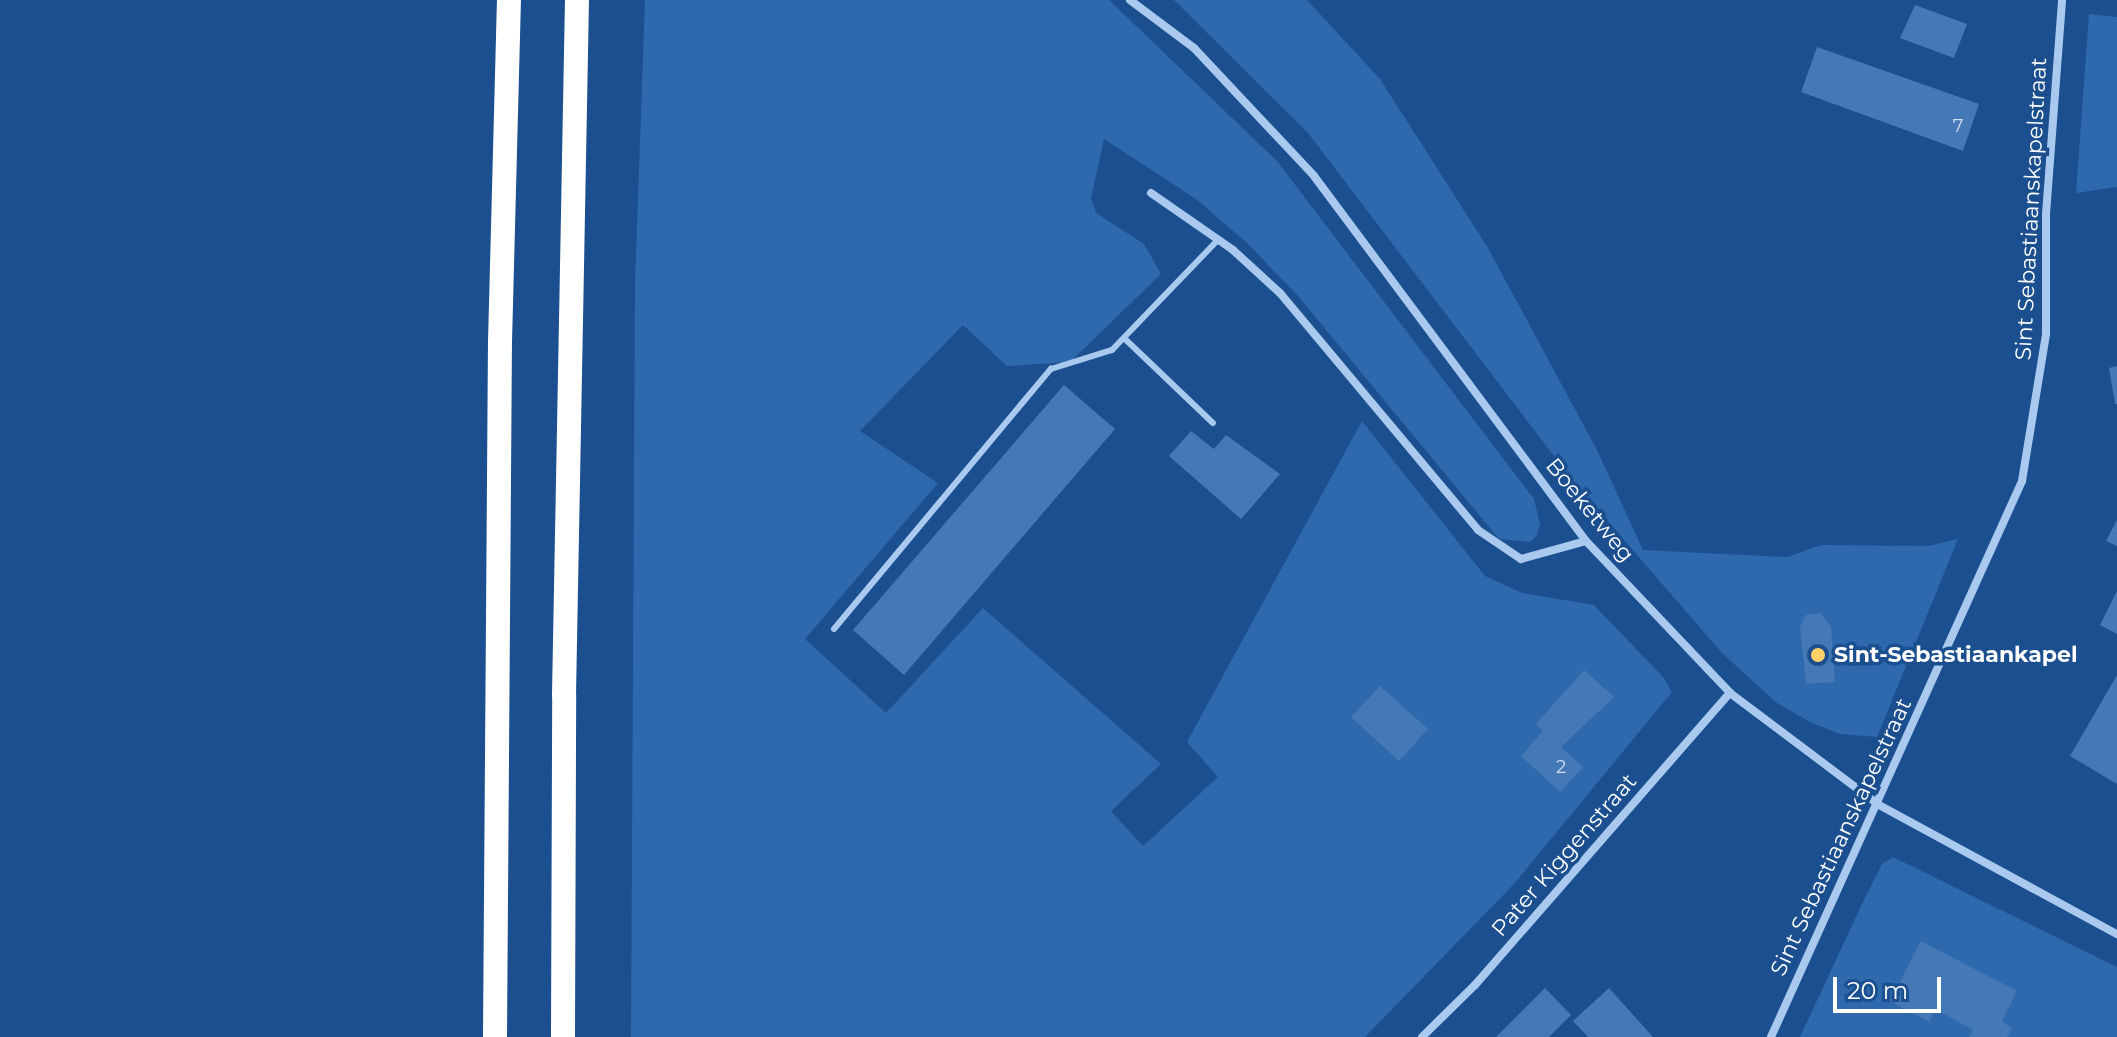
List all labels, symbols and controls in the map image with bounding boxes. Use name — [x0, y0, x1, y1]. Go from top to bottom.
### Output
street label: Sint Sebastiaanskapelstraat — [2010, 57, 2052, 361]
house number: 7 — [1953, 115, 1963, 137]
street label: Boeketweg — [1540, 453, 1640, 567]
place label: Sint-Sebastiaankapel — [1834, 642, 2078, 668]
marker: Sint-Sebastiaankapel — [1809, 646, 1827, 664]
street label: Sint Sebastiaanskapelstraat — [1765, 694, 1917, 980]
house number: 2 — [1556, 756, 1566, 778]
street label: Pater Kiggenstraat — [1486, 768, 1642, 942]
scale bar — [1837, 961, 1945, 1011]
text: 20 m — [1847, 976, 1908, 1005]

